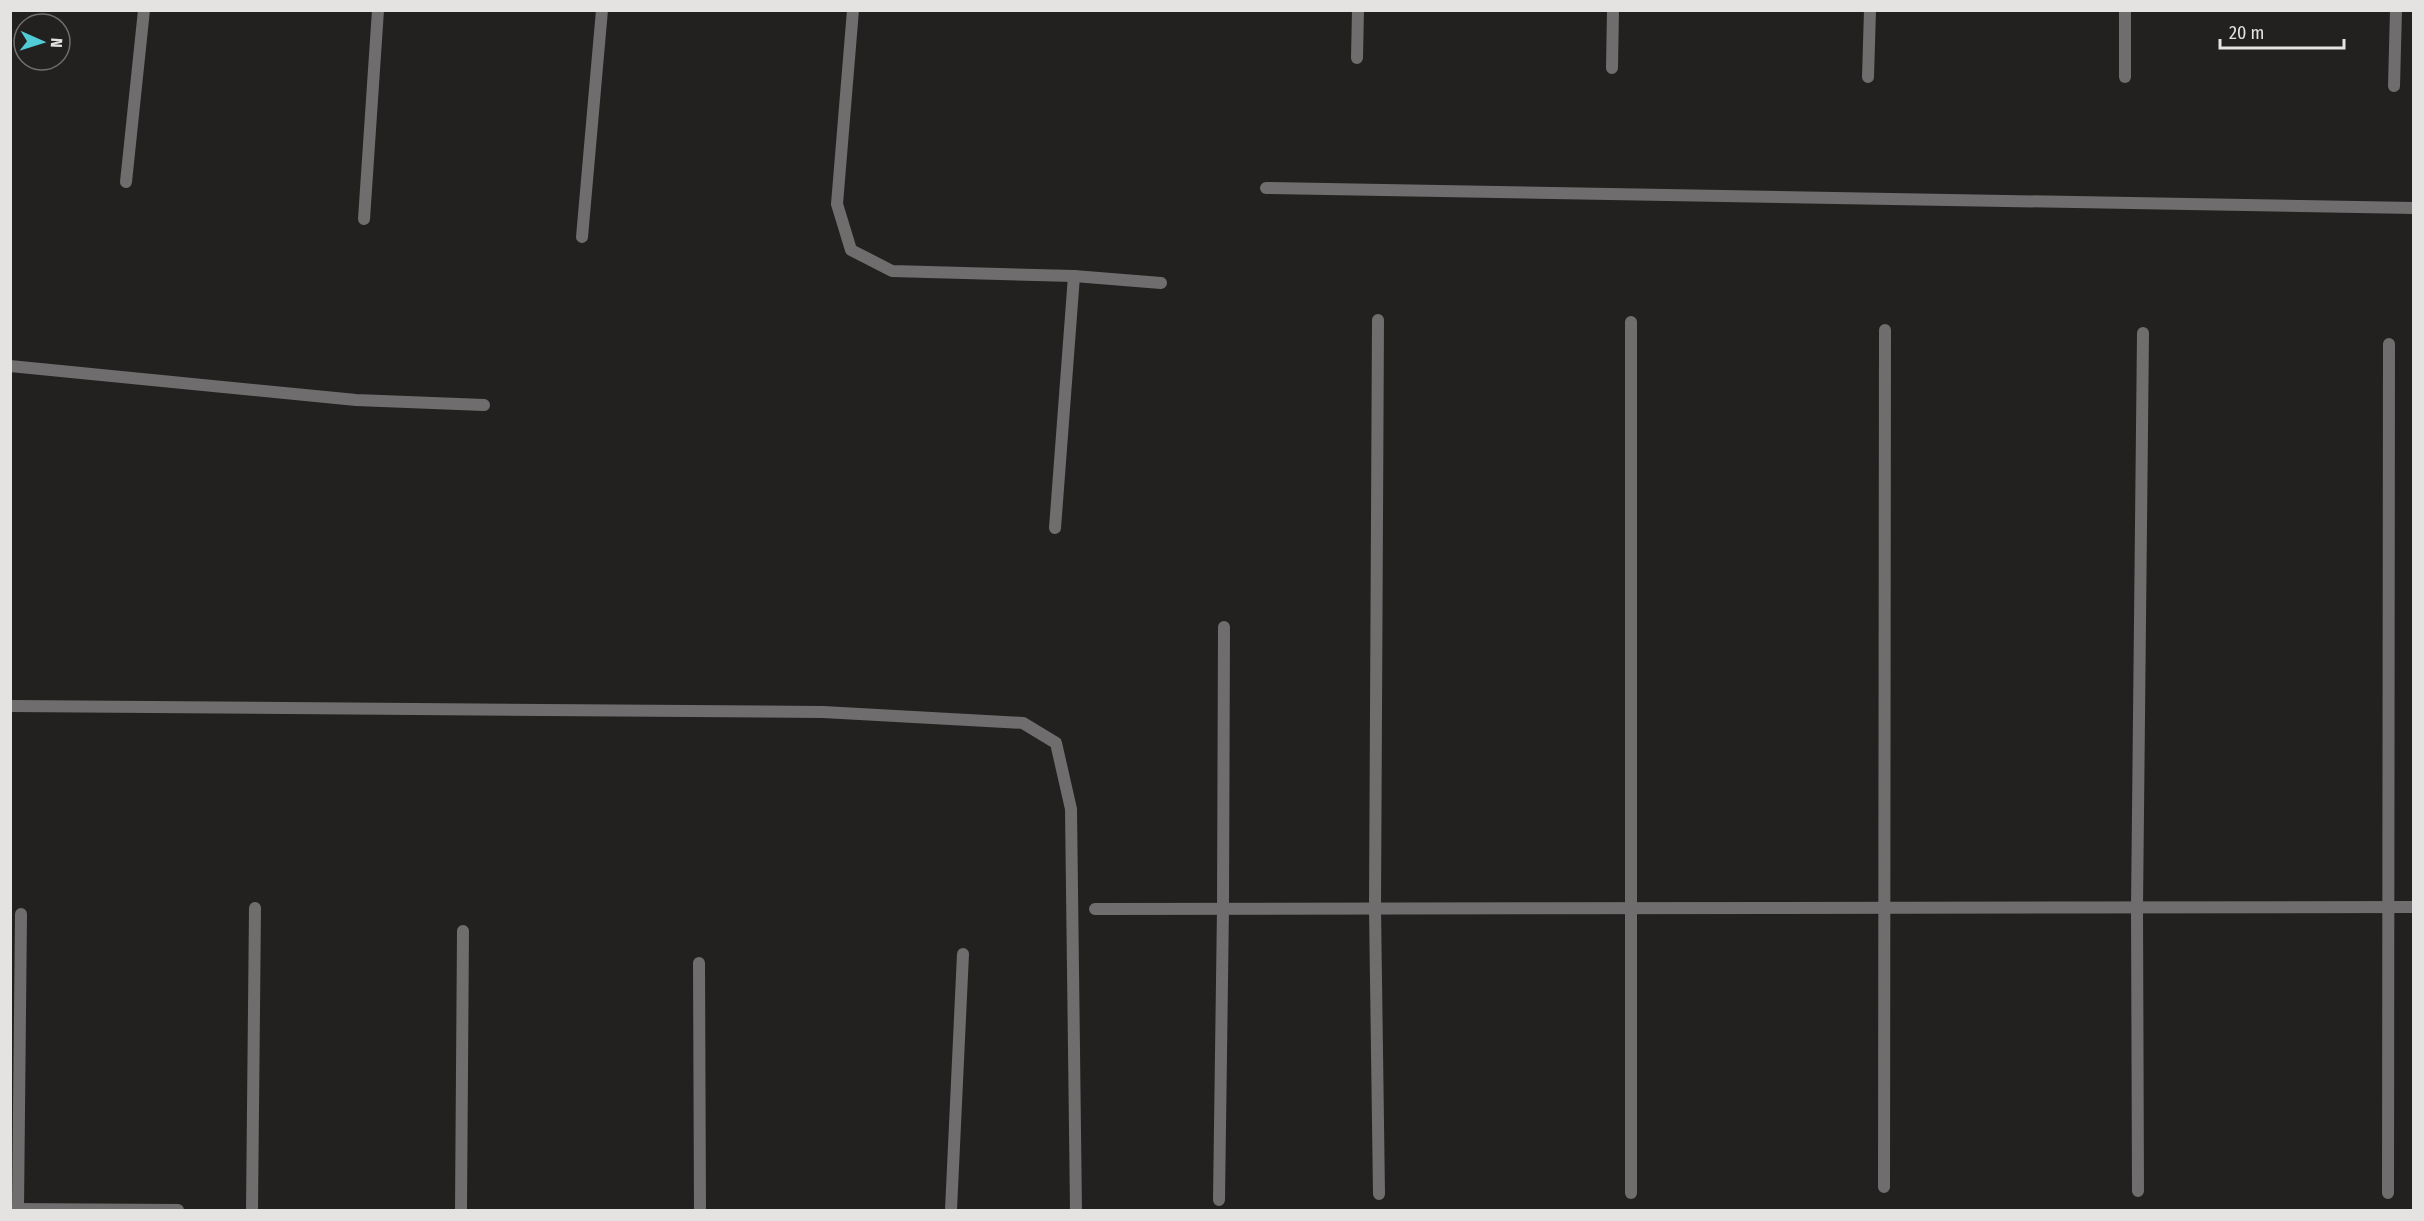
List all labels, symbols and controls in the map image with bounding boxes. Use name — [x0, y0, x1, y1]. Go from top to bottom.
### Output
north arrow — [12, 12, 72, 72]
scale bar — [2220, 12, 2344, 50]
text: 20 m — [2229, 22, 2264, 44]
text: N — [47, 37, 66, 48]

